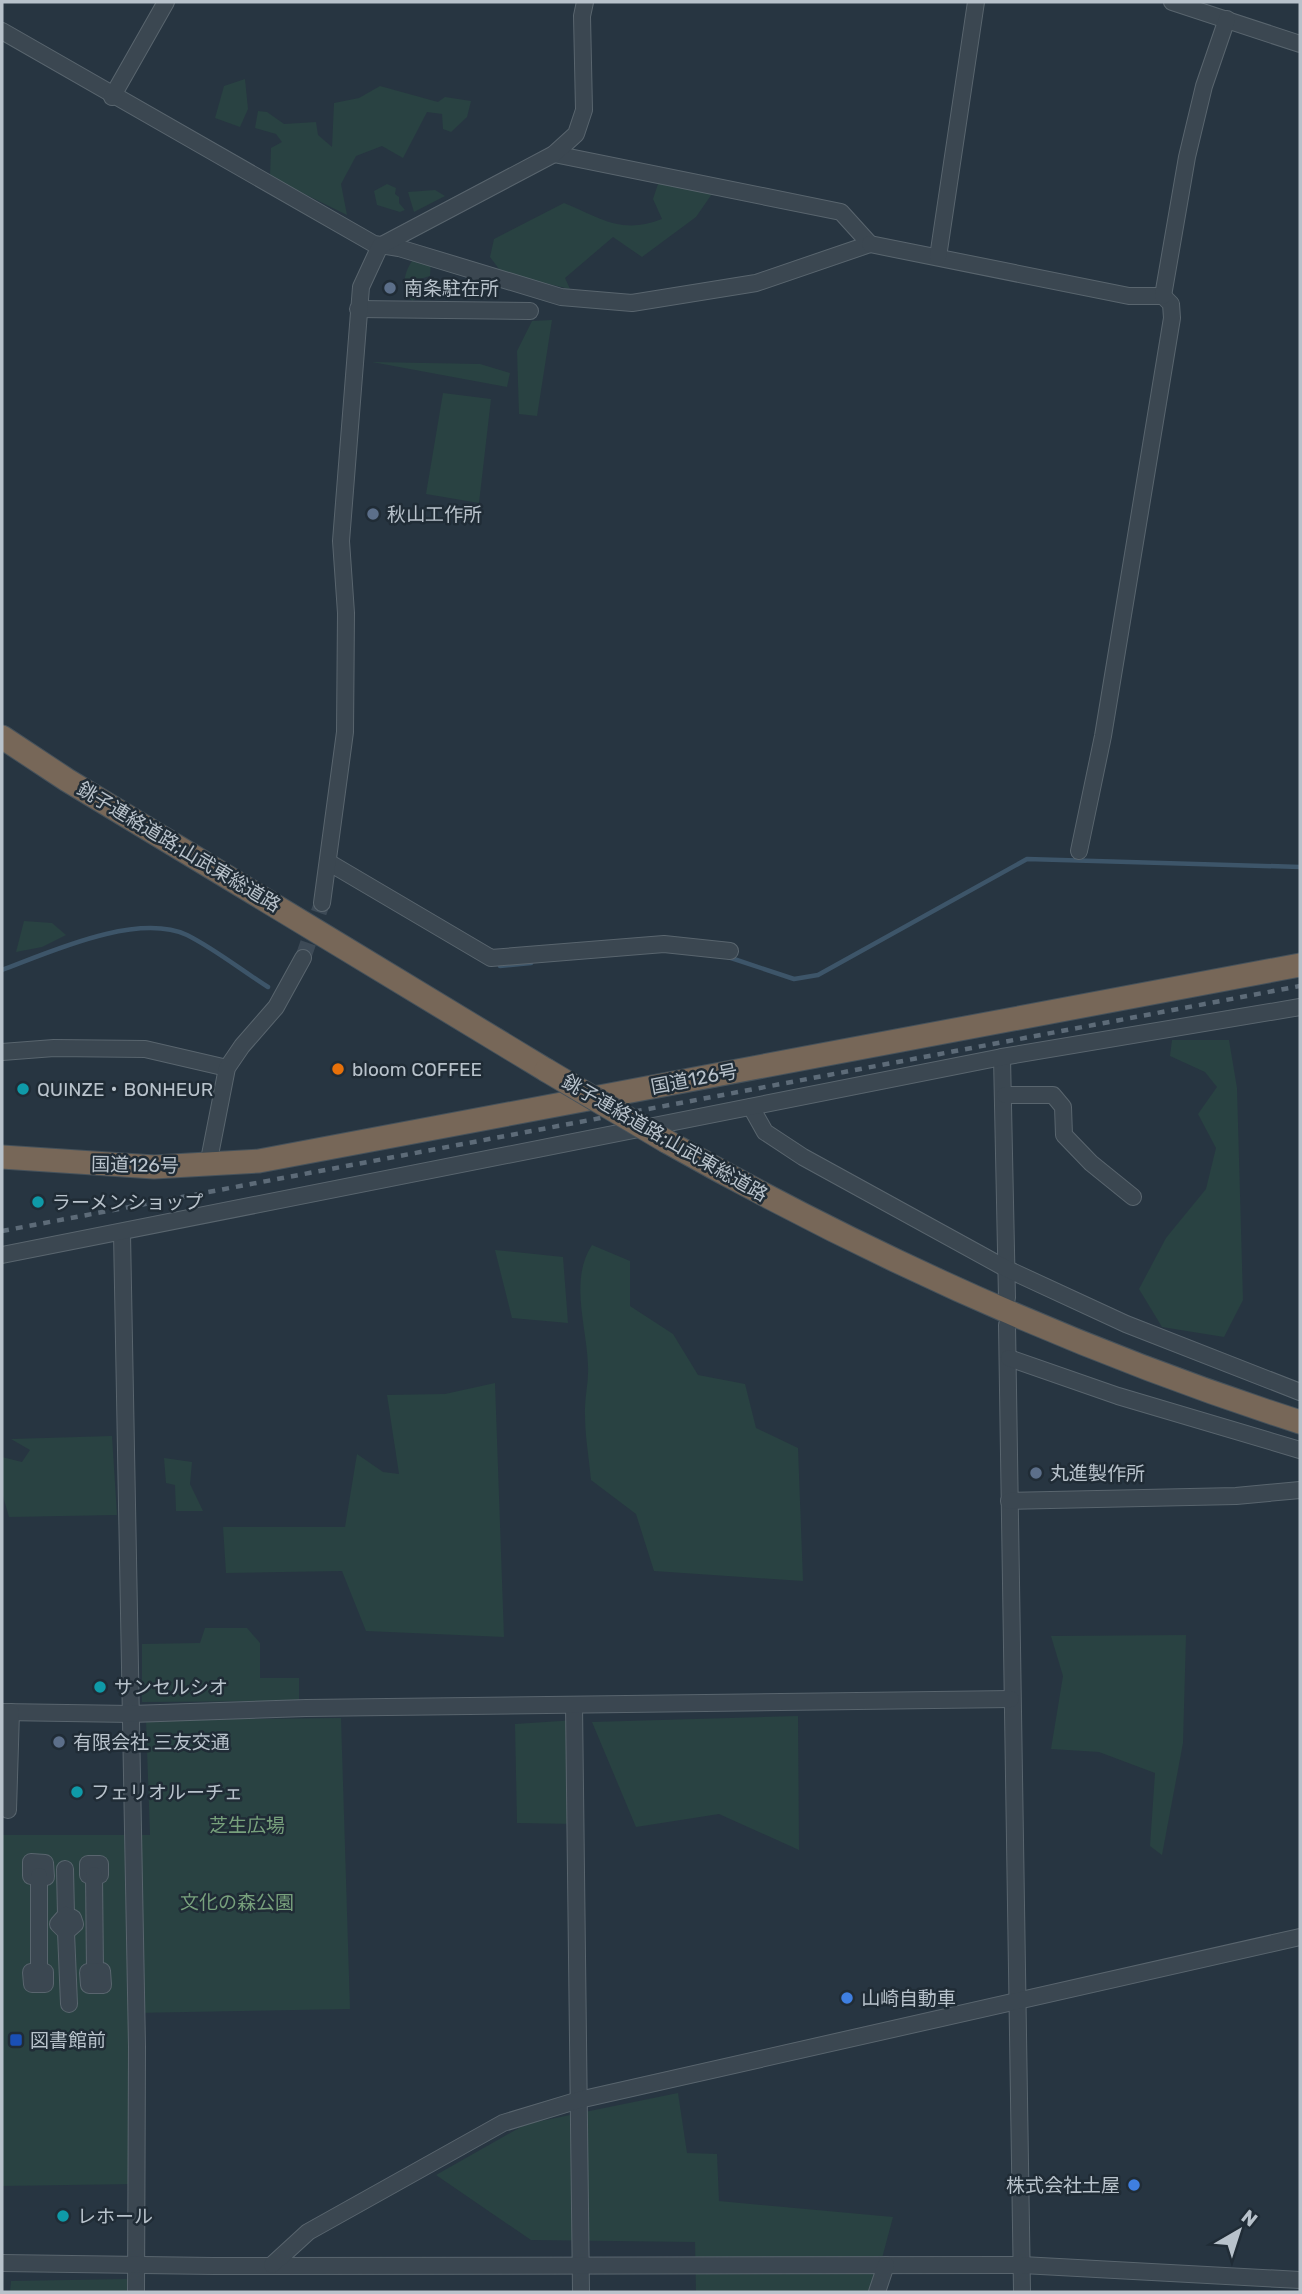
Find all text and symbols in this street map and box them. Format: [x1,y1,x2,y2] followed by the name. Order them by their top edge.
[404,277,499,300] place label: 南条駐在所
[382,280,398,296] marker: 南条駐在所
[387,503,482,526] place label: 秋山工作所
[365,506,381,522] marker: 秋山工作所
[73,777,285,917] street label: 銚子連絡道路;山武東総道路
[352,1058,482,1081] place label: bloom COFFEE
[649,1059,739,1099] street label: 国道126号
[330,1061,346,1077] marker: bloom COFFEE
[558,1070,772,1206] street label: 銚子連絡道路;山武東総道路
[37,1078,213,1101] place label: QUINZE・BONHEUR
[15,1081,31,1097] marker: QUINZE・BONHEUR
[91,1153,179,1177] street label: 国道126号
[52,1191,203,1214] place label: ラーメンショップ
[30,1194,46,1210] marker: ラーメンショップ
[1050,1462,1145,1485] place label: 丸進製作所
[1028,1465,1044,1481] marker: 丸進製作所
[114,1676,228,1699] place label: サンセルシオ
[92,1679,108,1695] marker: サンセルシオ
[73,1731,230,1754] place label: 有限会社 三友交通
[51,1734,67,1750] marker: 有限会社 三友交通
[91,1781,243,1804] place label: フェリオルーチェ
[69,1784,85,1800] marker: フェリオルーチェ
[209,1814,285,1837] park label: 芝生広場
[180,1891,294,1914] park label: 文化の森公園
[861,1987,956,2010] place label: 山崎自動車
[839,1990,855,2006] marker: 山崎自動車
[30,2029,106,2052] place label: 図書館前
[8,2032,24,2048] marker: 図書館前
[1006,2174,1120,2197] place label: 株式会社土屋
[1126,2177,1142,2193] marker: 株式会社土屋
[1204,2196,1274,2266] north arrow
[77,2205,153,2228] place label: レホール
[1237,2205,1262,2231] text: N
[55,2208,71,2224] marker: レホール

